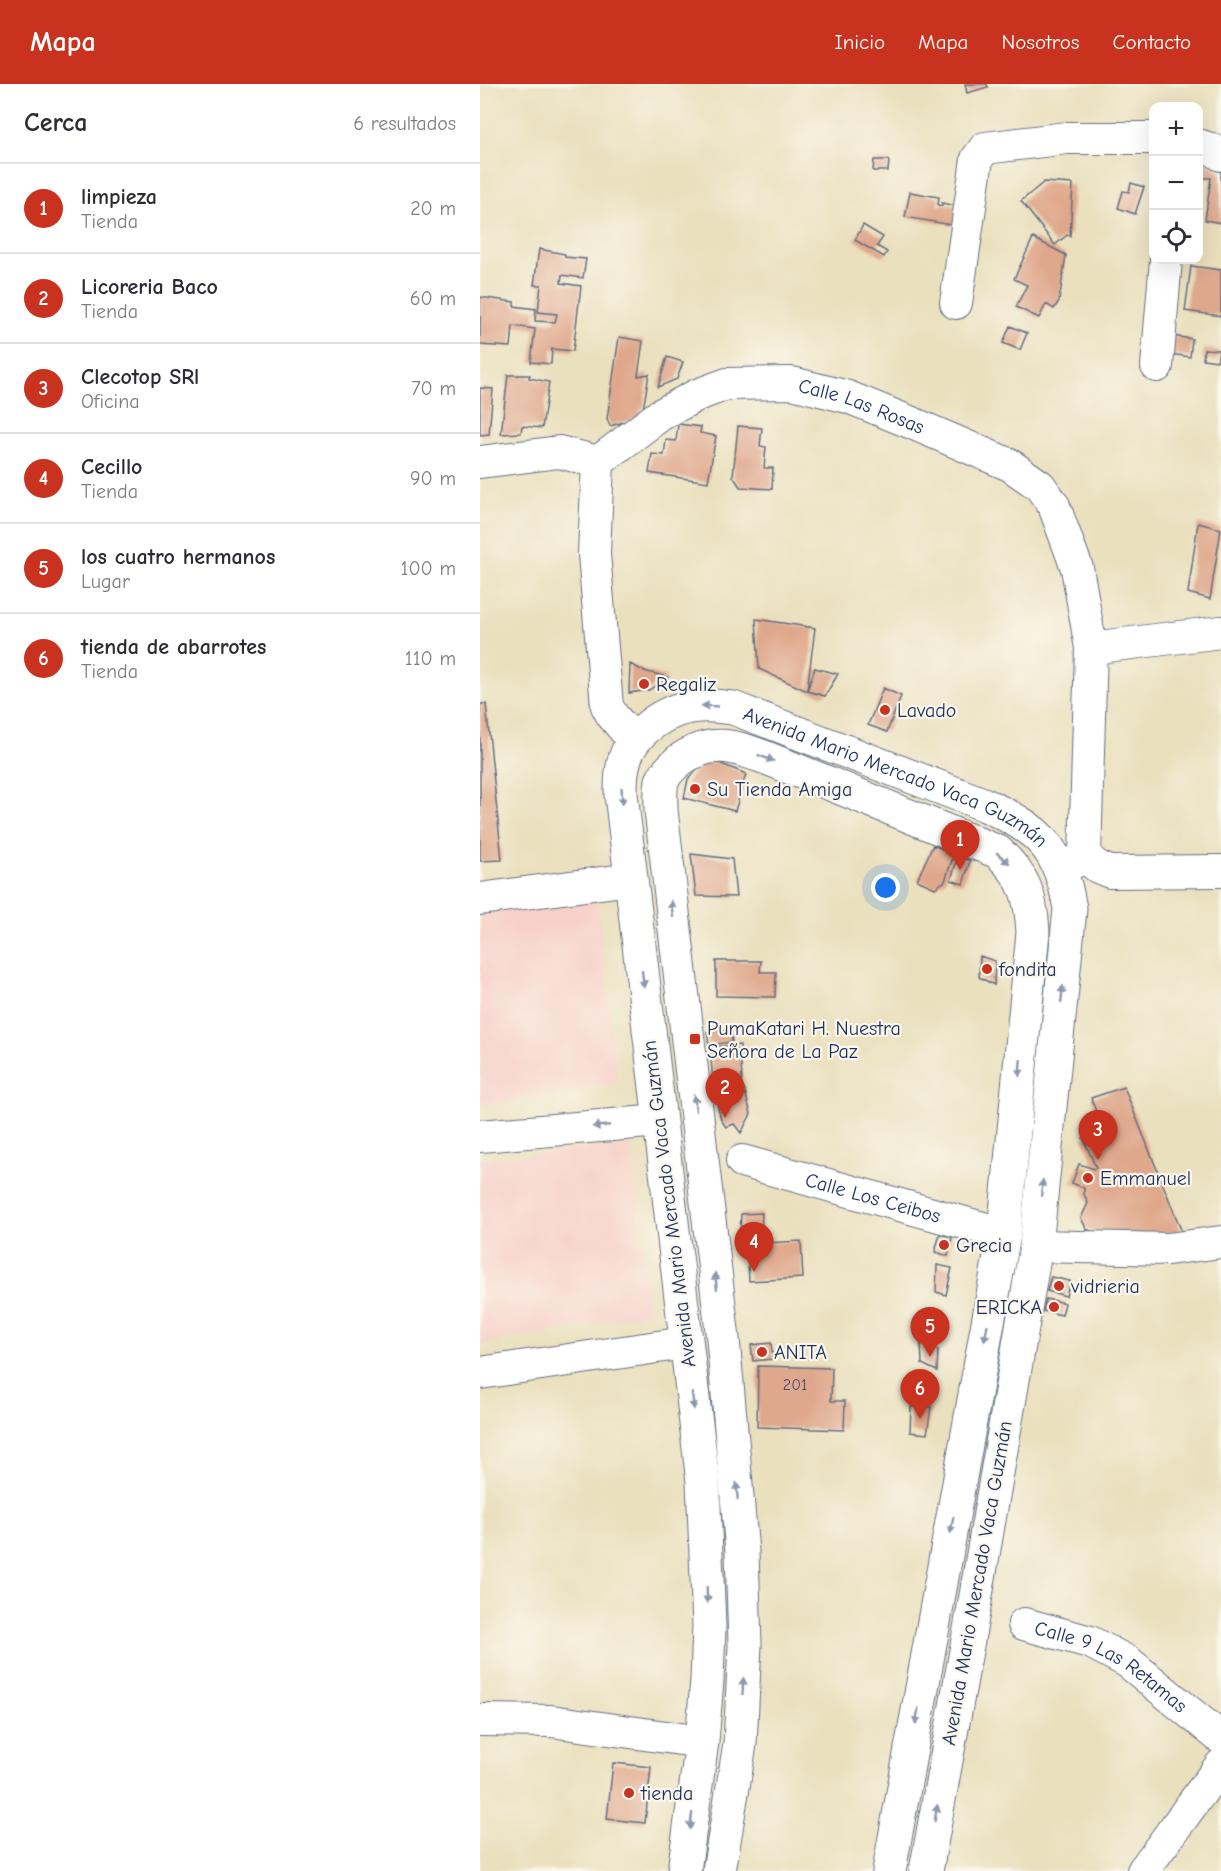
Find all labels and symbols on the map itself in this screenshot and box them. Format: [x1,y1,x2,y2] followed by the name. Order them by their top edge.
[796,374,928,438] street label: Calle Las Rosas
[656,673,717,696] place label: Regaliz
[637,677,651,691] marker: Regaliz
[897,699,956,722] place label: Lavado
[701,702,720,711] one-way arrow
[740,702,1053,852] street label: Avenida Mario Mercado Vaca Guzmán
[878,703,892,717] marker: Lavado
[757,753,775,763] one-way arrow
[707,778,852,801] place label: Su Tienda Amiga
[688,782,702,796] marker: Su Tienda Amiga
[617,787,626,806] one-way arrow
[940,820,980,870] pin: 1
[995,851,1011,864] one-way arrow
[871,873,900,902] your location
[668,900,677,919] one-way arrow
[998,958,1056,981] place label: fondita
[980,962,994,976] marker: fondita
[638,970,648,989] one-way arrow
[1057,984,1067,1003] one-way arrow
[707,1017,901,1063] place label: PumaKatari H. Nuestra Señora de La Paz
[688,1032,702,1046] marker: PumaKatari H. Nuestra Señora de La Paz
[638,1039,700,1369] street label: Avenida Mario Mercado Vaca Guzmán
[1015,1059,1025,1078] one-way arrow
[706,1068,744,1118] pin: 2
[691,1093,700,1112] one-way arrow
[1078,1110,1118,1160] pin: 3
[592,1121,611,1131] one-way arrow
[1100,1167,1191,1190] place label: Emmanuel
[803,1168,943,1227] street label: Calle Los Ceibos
[1081,1171,1095,1185] marker: Emmanuel
[1037,1178,1047,1197] one-way arrow
[734,1222,774,1272] pin: 4
[956,1234,1012,1257] place label: Grecia
[937,1238,951,1252] marker: Grecia
[711,1272,721,1291] one-way arrow
[1070,1275,1140,1298] place label: vidrieria
[1052,1279,1066,1293] marker: vidrieria
[976,1296,1042,1319] place label: ERICKA
[1047,1300,1061,1314] marker: ERICKA
[910,1308,950,1357] pin: 5
[981,1323,990,1342] one-way arrow
[774,1341,827,1364] place label: ANITA
[755,1345,769,1359] marker: ANITA
[900,1370,940,1419] pin: 6
[783,1376,807,1394] house number: 201
[688,1392,697,1411] one-way arrow
[937,1419,1017,1747] street label: Avenida Mario Mercado Vaca Guzmán
[732,1481,742,1500] one-way arrow
[947,1515,956,1534] one-way arrow
[703,1586,712,1605] one-way arrow
[1032,1616,1192,1717] street label: Calle 9 Las Retamas
[738,1676,747,1695] one-way arrow
[912,1707,921,1726] one-way arrow
[640,1782,693,1805] place label: tienda
[622,1786,636,1800] marker: tienda
[932,1804,941,1823] one-way arrow
[687,1812,696,1831] one-way arrow

